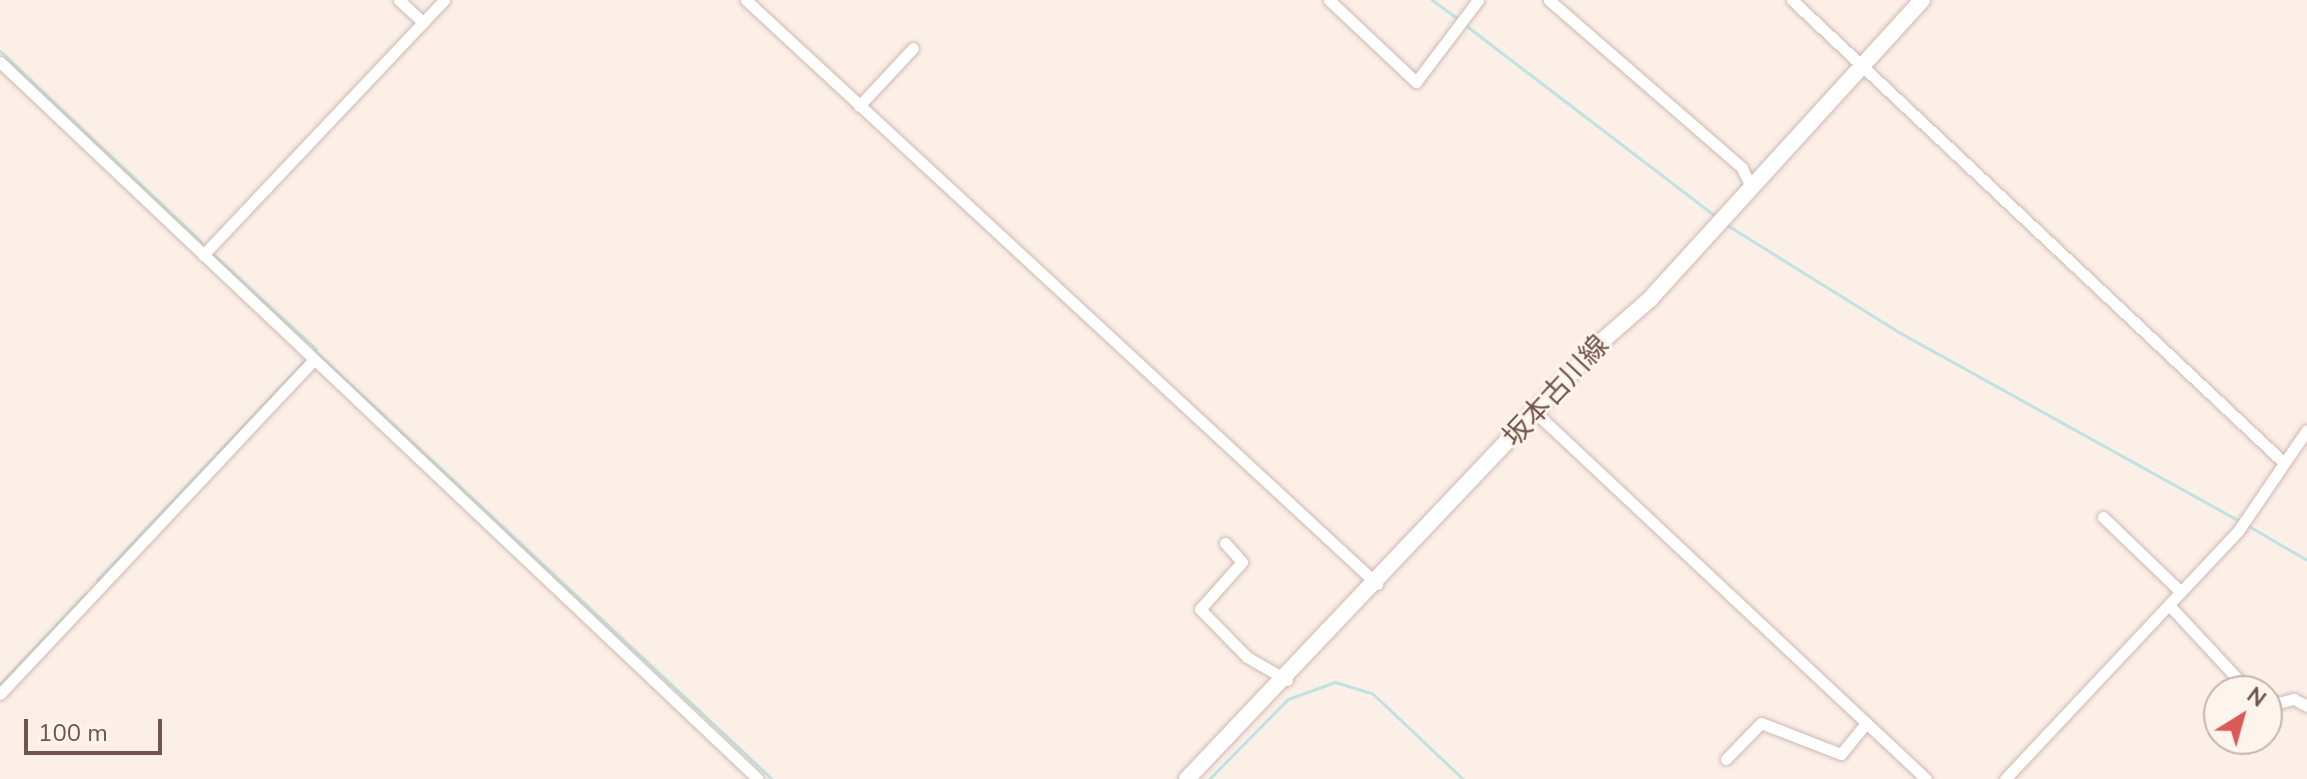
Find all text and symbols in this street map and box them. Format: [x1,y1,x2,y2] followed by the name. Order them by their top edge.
[1496,328,1616,454] street label: 坂本古川線
[2203,675,2283,755] north arrow
[2241,680,2272,714] text: N
[28,703,166,753] scale bar
[38,717,108,749] text: 100 m

